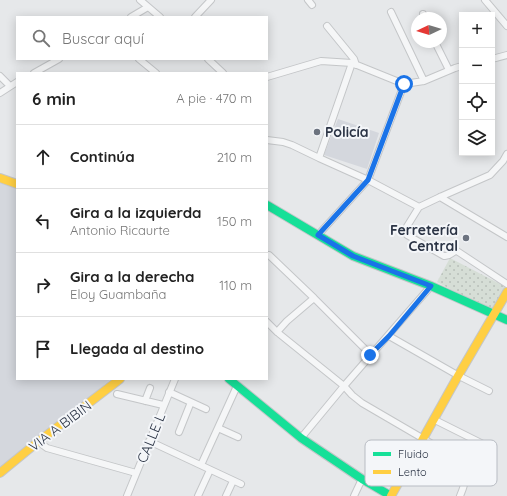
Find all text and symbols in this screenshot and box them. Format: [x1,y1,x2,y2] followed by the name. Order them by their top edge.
[411,12,447,48] north arrow
[459,12,495,156] map controls
[459,12,495,48] button: +
[16,16,268,60] search box
[30,27,52,49] icon: search
[62,29,144,48] text: Buscar aquí
[459,48,495,84] button: −
[395,75,413,93] route start
[459,84,495,120] button: locate
[32,88,76,109] text: 6 min
[176,90,252,106] text: A pie · 470 m
[459,120,495,156] button: layers
[325,123,369,141] place label: Policía
[312,127,322,137] marker: Policía
[32,146,54,168] icon: ahead
[70,147,135,166] text: Continúa
[217,149,252,165] text: 210 m
[70,203,202,222] text: Gira a la izquierda
[32,210,54,232] icon: left
[217,213,252,229] text: 150 m
[390,221,458,255] place label: Ferretería Central
[70,222,170,238] text: Antonio Ricaurte
[461,233,471,243] marker: Ferretería Central
[70,267,195,286] text: Gira a la derecha
[32,274,54,296] icon: right
[219,277,252,293] text: 110 m
[70,286,166,302] text: Eloy Guambaña
[32,338,54,360] icon: arrive
[70,339,204,358] text: Llegada al destino
[361,346,379,364] route end
[25,397,95,455] street label: VIA A BIBIN
[133,410,169,466] street label: CALLE L
[365,440,497,486] legend
[398,447,429,461] text: Fluido
[398,465,427,479] text: Lento

